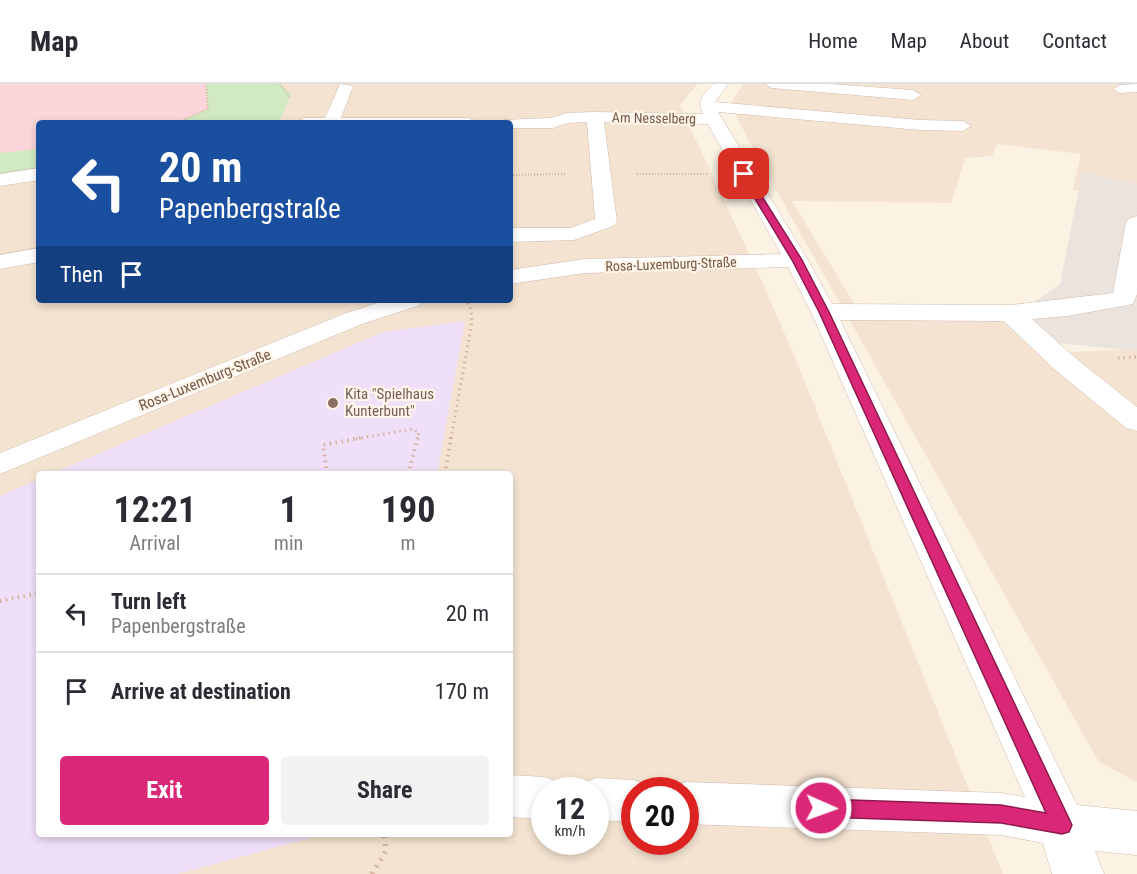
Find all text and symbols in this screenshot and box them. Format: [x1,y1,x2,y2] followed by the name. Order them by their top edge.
[30,25,78,58] text: Map
[808,29,858,53] text: Home
[891,29,927,53] text: Map
[960,29,1009,53] text: About
[1042,29,1107,53] text: Contact
[612,109,696,127] street label: Am Nesselberg
[159,143,242,192] text: 20 m
[60,144,138,222] icon: left
[718,148,769,199] pin
[727,157,760,190] icon: arrive
[159,193,341,225] text: Papenbergstraße
[605,254,737,274] street label: Rosa-Luxemburg-Straße
[115,258,148,291] icon: arrive
[60,262,103,287] text: Then
[136,345,274,415] street label: Rosa-Luxemburg-Straße
[345,385,434,420] place label: Kita "Spielhaus Kunterbunt"
[326,396,340,410] marker: Kita "Spielhaus Kunterbunt"
[114,489,196,531] text: 12:21
[279,489,298,531] text: 1
[381,489,435,531] text: 190
[129,531,180,555] text: Arrival
[274,531,303,555] text: min
[401,531,416,555] text: m
[111,589,186,614] text: Turn left
[60,597,93,630] icon: left
[446,601,489,626] text: 20 m
[111,614,246,638] text: Papenbergstraße
[60,675,93,708] icon: arrive
[111,679,291,704] text: Arrive at destination
[435,679,489,704] text: 170 m
[60,756,269,825] button: Exit
[281,756,489,825] button: Share
[789,776,853,840] position arrow
[621,777,699,855] speed limit sign: 20
[555,791,585,826] text: 12
[555,822,585,840] text: km/h

